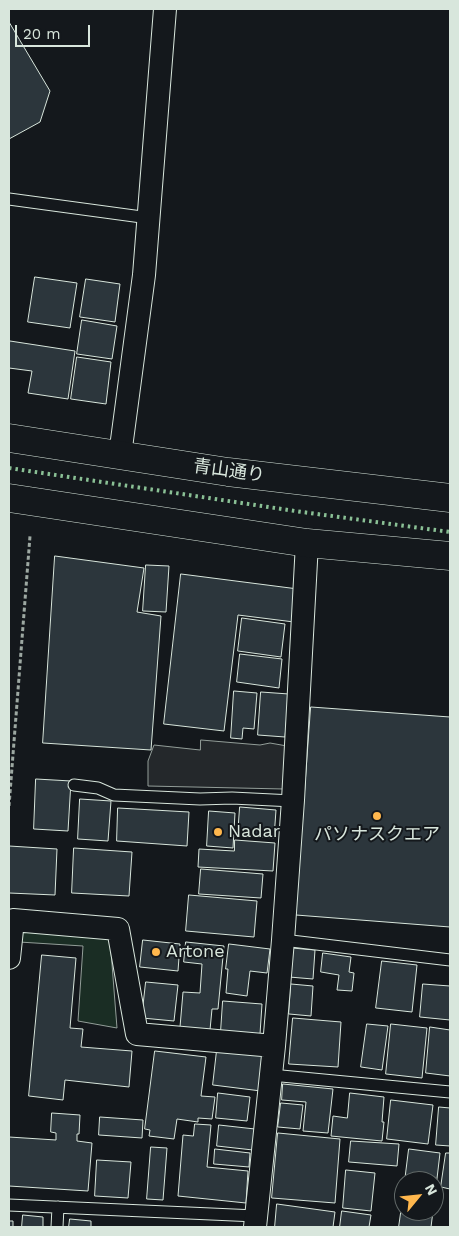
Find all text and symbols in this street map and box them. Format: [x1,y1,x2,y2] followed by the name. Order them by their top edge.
[18,15,92,47] scale bar
[23,25,61,43] text: 20 m
[192,455,266,487] street label: 青山通り
[371,810,383,822] marker: パソナスクエア
[228,821,280,843] place label: Nadar
[314,824,440,846] place label: パソナスクエア
[212,826,224,838] marker: Nadar
[166,941,225,963] place label: Artone
[150,946,162,958] marker: Artone
[394,1171,444,1221] north arrow
[422,1181,441,1198] text: N

